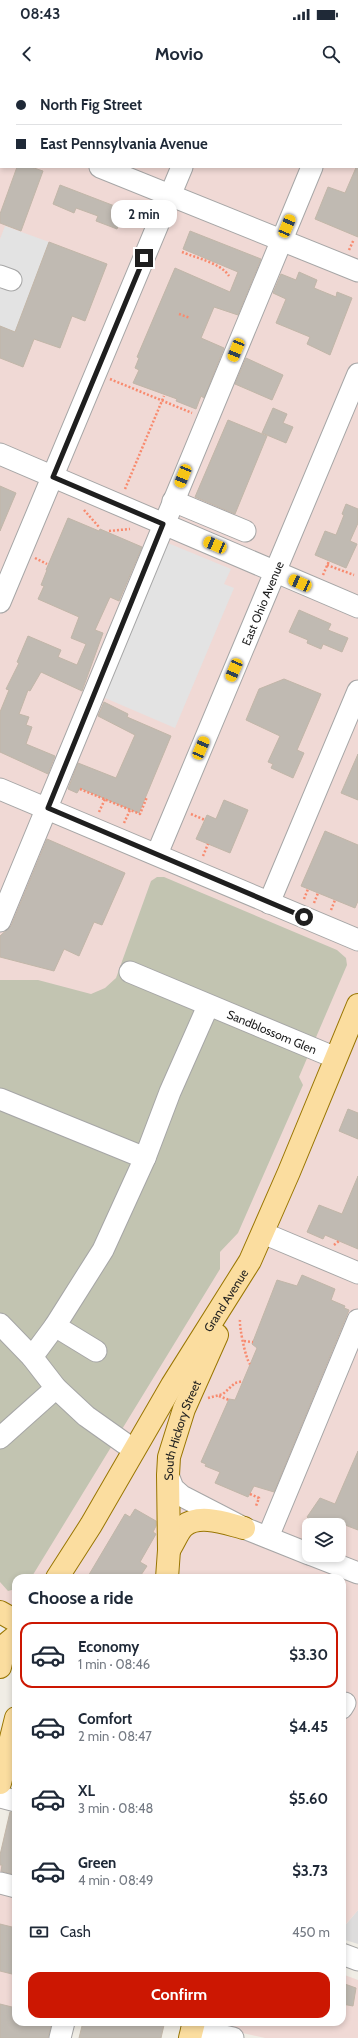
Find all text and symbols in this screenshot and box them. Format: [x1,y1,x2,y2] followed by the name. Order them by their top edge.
[20,5,60,23] text: 08:43
[16,43,38,65] icon: back
[155,43,203,65] text: Movio
[320,43,342,65] icon: search
[40,96,142,114] text: North Fig Street
[40,135,208,153] text: East Pennsylvania Avenue
[111,200,177,228] callout: 2 min
[128,206,160,222] text: 2 min
[277,213,297,239] car
[135,249,153,267] route end
[226,337,246,363] car
[173,463,193,489] car
[202,535,228,555] car
[238,559,286,647] street label: East Ohio Avenue
[287,573,313,593] car
[224,657,244,683] car
[191,735,211,761] car
[295,908,313,926] route start
[225,1006,319,1057] street label: Sandblossom Glen
[200,1266,251,1334] street label: Grand Avenue
[160,1378,203,1481] street label: South Hickory Street
[302,1518,346,1562] map controls
[302,1518,346,1562] button: layers
[28,1587,133,1609] text: Choose a ride
[30,1637,66,1673] icon: car
[78,1638,139,1656] text: Economy
[289,1646,328,1664] text: $3.30
[78,1656,150,1672] text: 1 min · 08:46
[30,1709,66,1745] icon: car
[78,1710,132,1728] text: Comfort
[289,1718,328,1736] text: $4.45
[78,1728,152,1744] text: 2 min · 08:47
[30,1781,66,1817] icon: car
[78,1782,95,1800] text: XL
[289,1790,328,1808] text: $5.60
[78,1800,153,1816] text: 3 min · 08:48
[30,1853,66,1889] icon: car
[78,1854,116,1872] text: Green
[292,1862,328,1880] text: $3.73
[78,1872,153,1888] text: 4 min · 08:49
[28,1921,50,1943] icon: cash
[60,1923,91,1941] text: Cash
[292,1924,330,1940] text: 450 m
[28,1972,330,2018] button: Confirm

